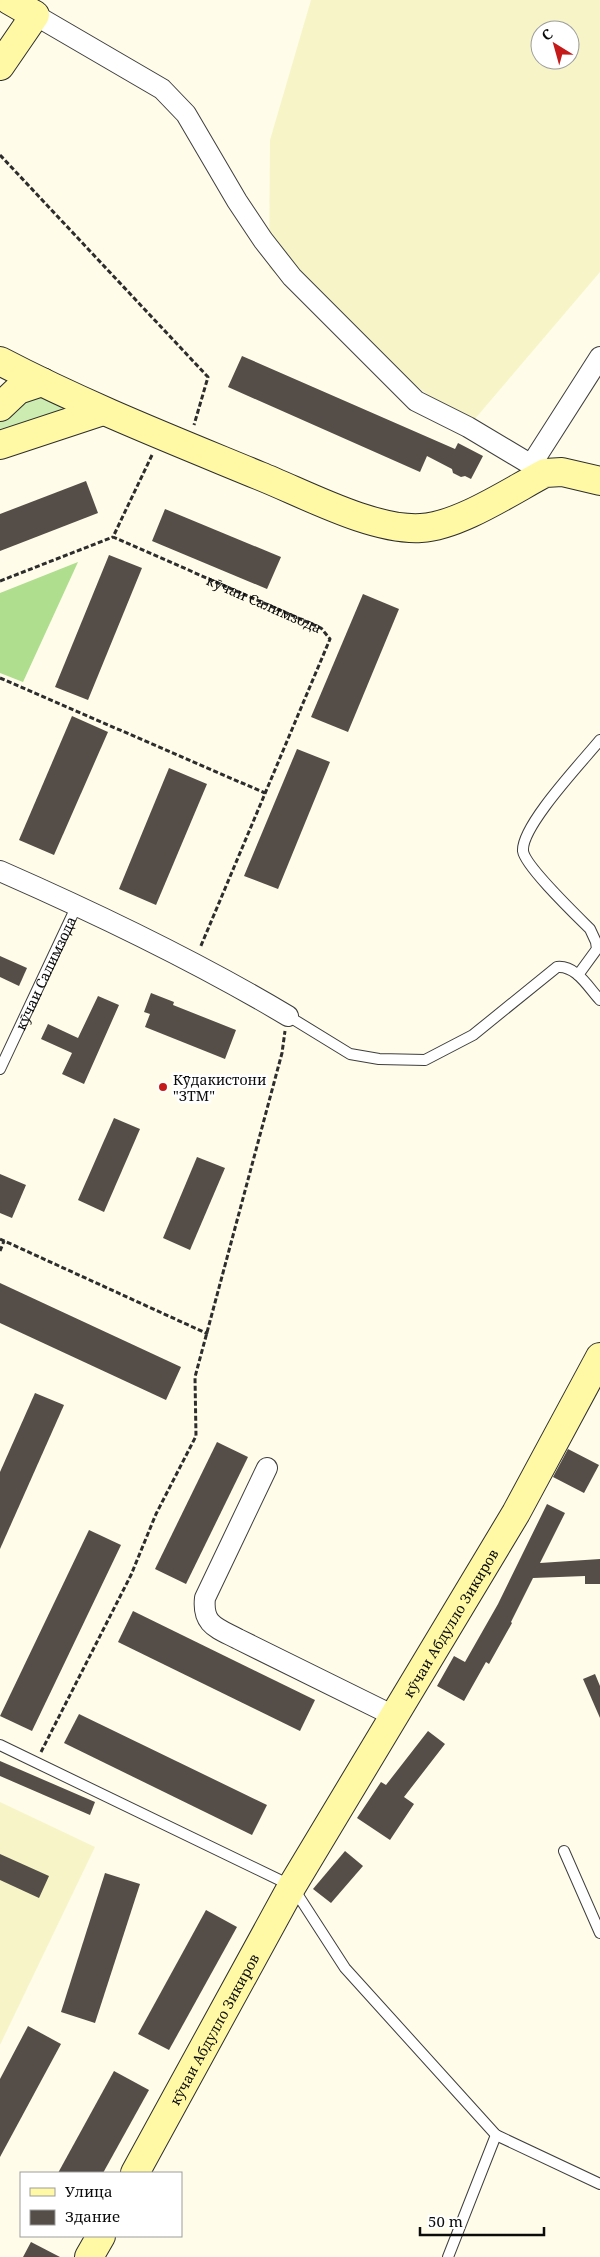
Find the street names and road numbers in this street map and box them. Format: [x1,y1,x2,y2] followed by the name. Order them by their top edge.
[204,570,325,637] street label: кӯчаи Салимзода
[10,913,80,1033] street label: кӯчаи Салимзода
[398,1545,502,1701] street label: кӯчаи Абдулло Зикиров
[165,1950,263,2108] street label: кӯчаи Абдулло Зикиров

